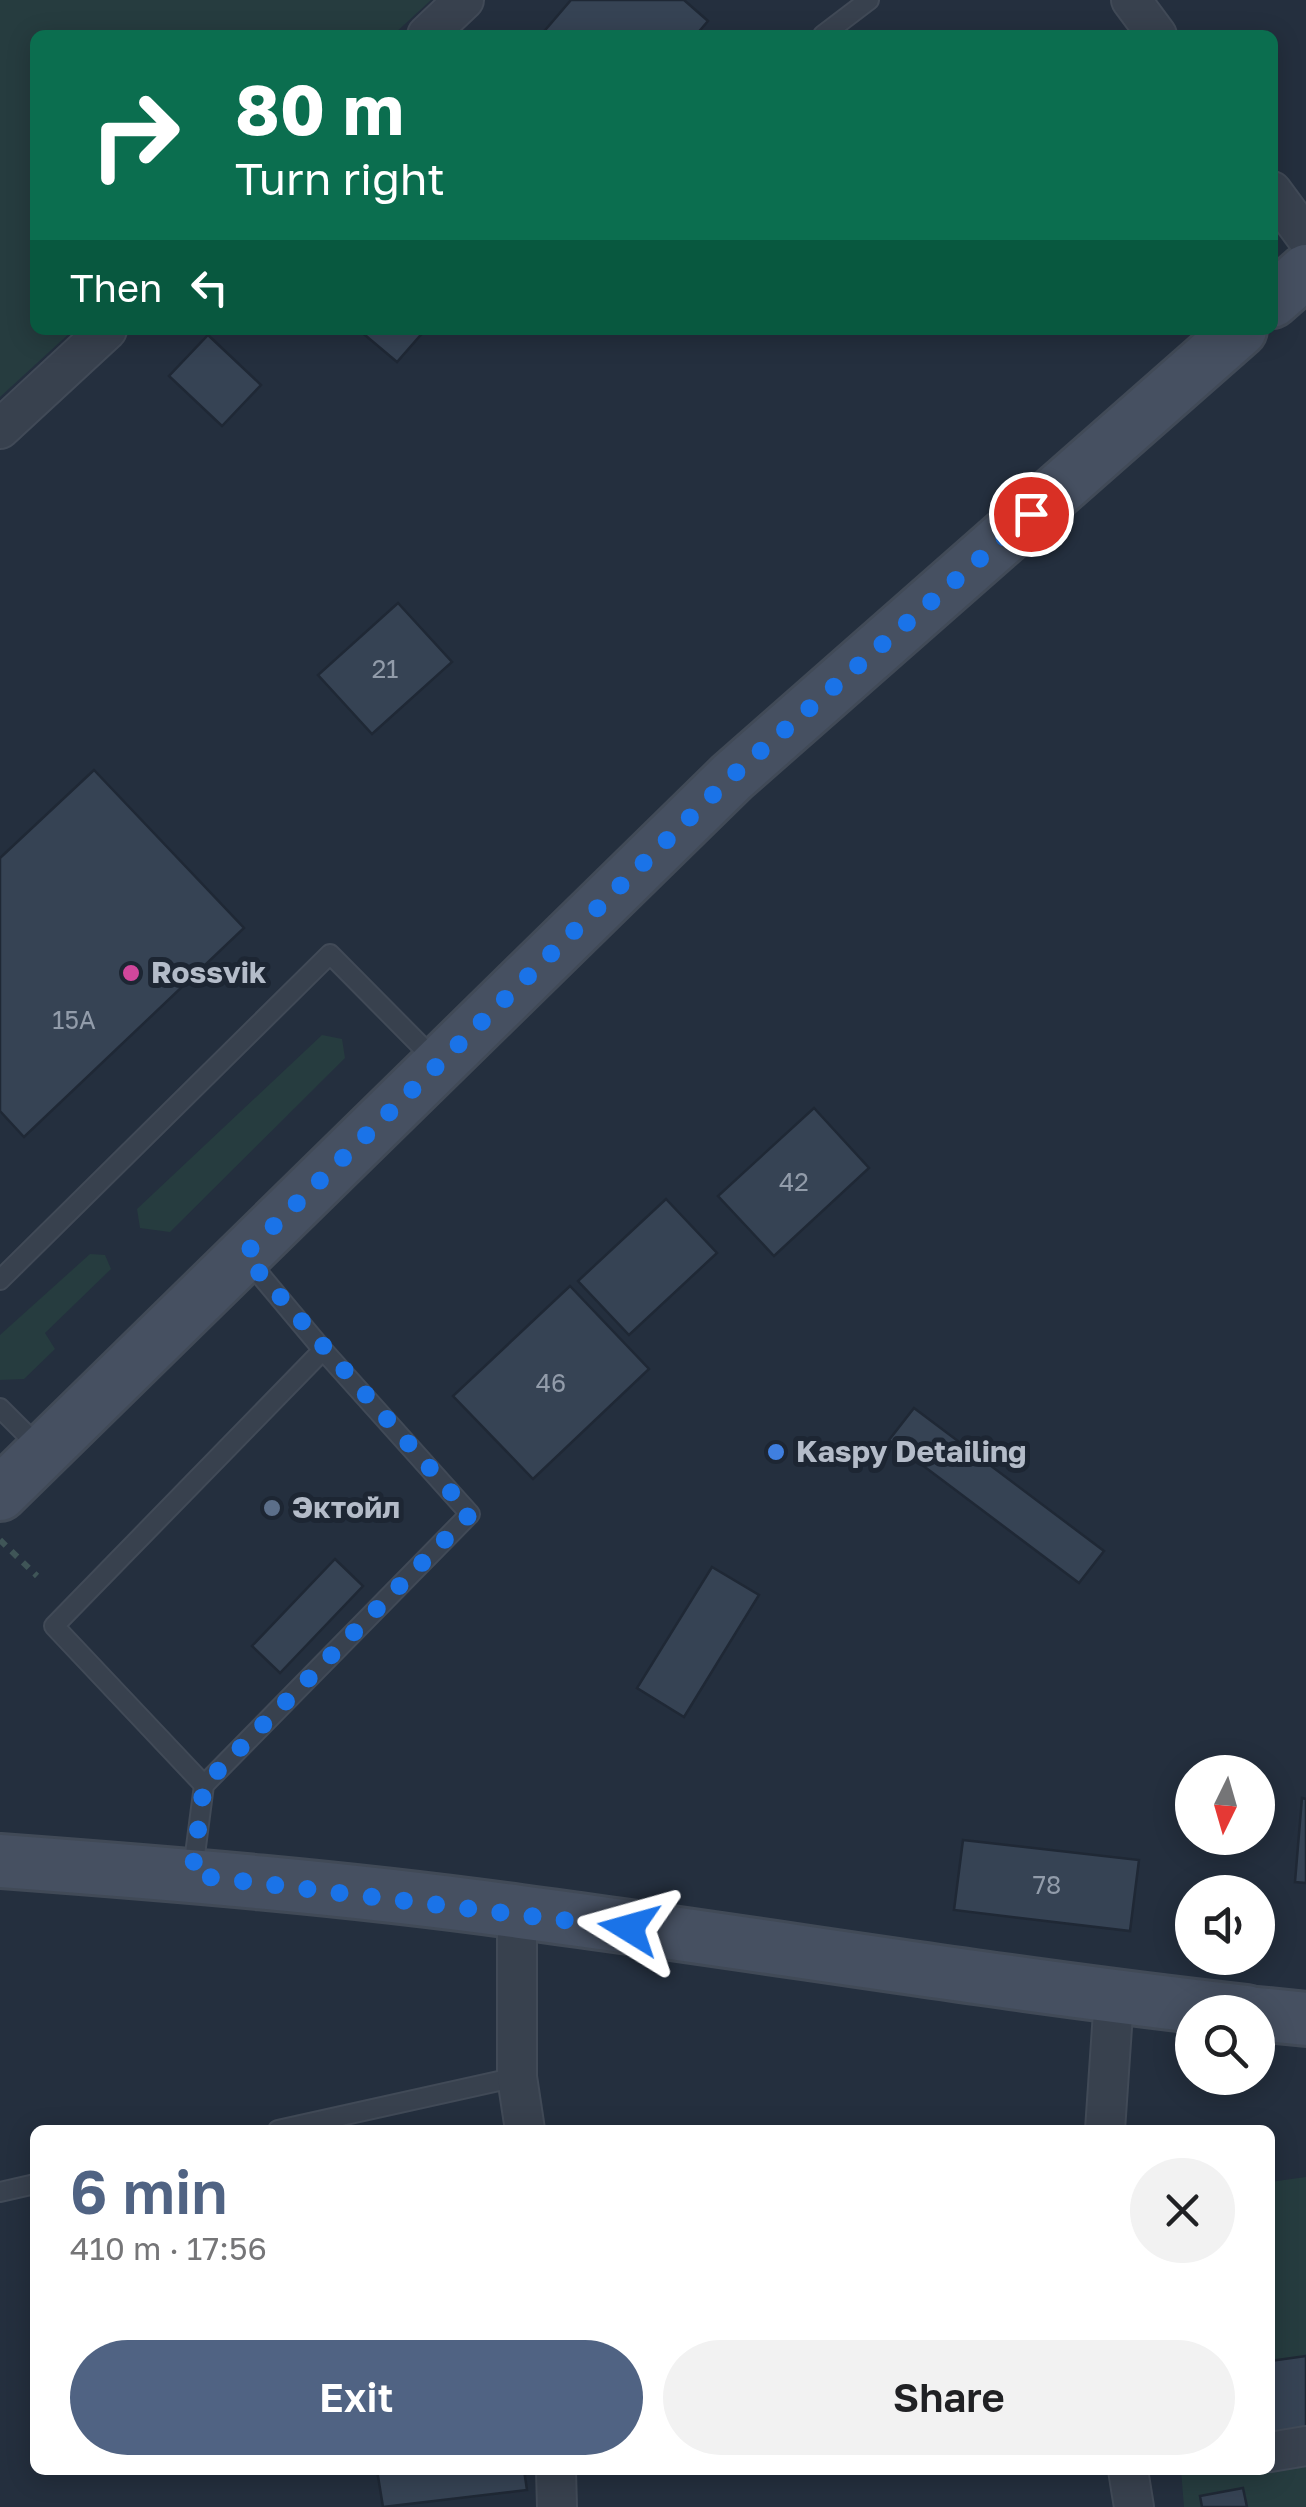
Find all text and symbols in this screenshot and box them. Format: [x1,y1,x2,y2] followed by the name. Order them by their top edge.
[235,66,404,150] text: 80 m
[70,70,200,200] icon: right
[235,151,445,205] text: Turn right
[182,260,237,315] icon: left
[70,265,162,310] text: Then
[989,472,1074,557] pin
[1004,487,1059,542] icon: arrive
[372,653,398,684] house number: 21
[151,954,267,990] place label: Rossvik
[120,962,142,984] marker: Rossvik
[52,1004,96,1035] house number: 15А
[779,1166,809,1197] house number: 42
[536,1367,566,1398] house number: 46
[796,1433,1027,1469] place label: Kaspy Detailing
[765,1441,787,1463] marker: Kaspy Detailing
[292,1489,400,1525] place label: Эктойл
[261,1497,283,1519] marker: Эктойл
[1175,1755,1275,1855] north arrow
[1175,1755,1275,2095] map controls
[1033,1869,1061,1900] house number: 78
[1175,1875,1275,1975] button: sound
[577,1876,681,1980] position arrow
[1175,1995,1275,2095] button: search
[70,2155,228,2227] text: 6 min
[1130,2158,1235,2263] button: close
[70,2229,267,2267] text: 410 m · 17:56
[70,2340,643,2455] button: Exit
[663,2340,1235,2455] button: Share

